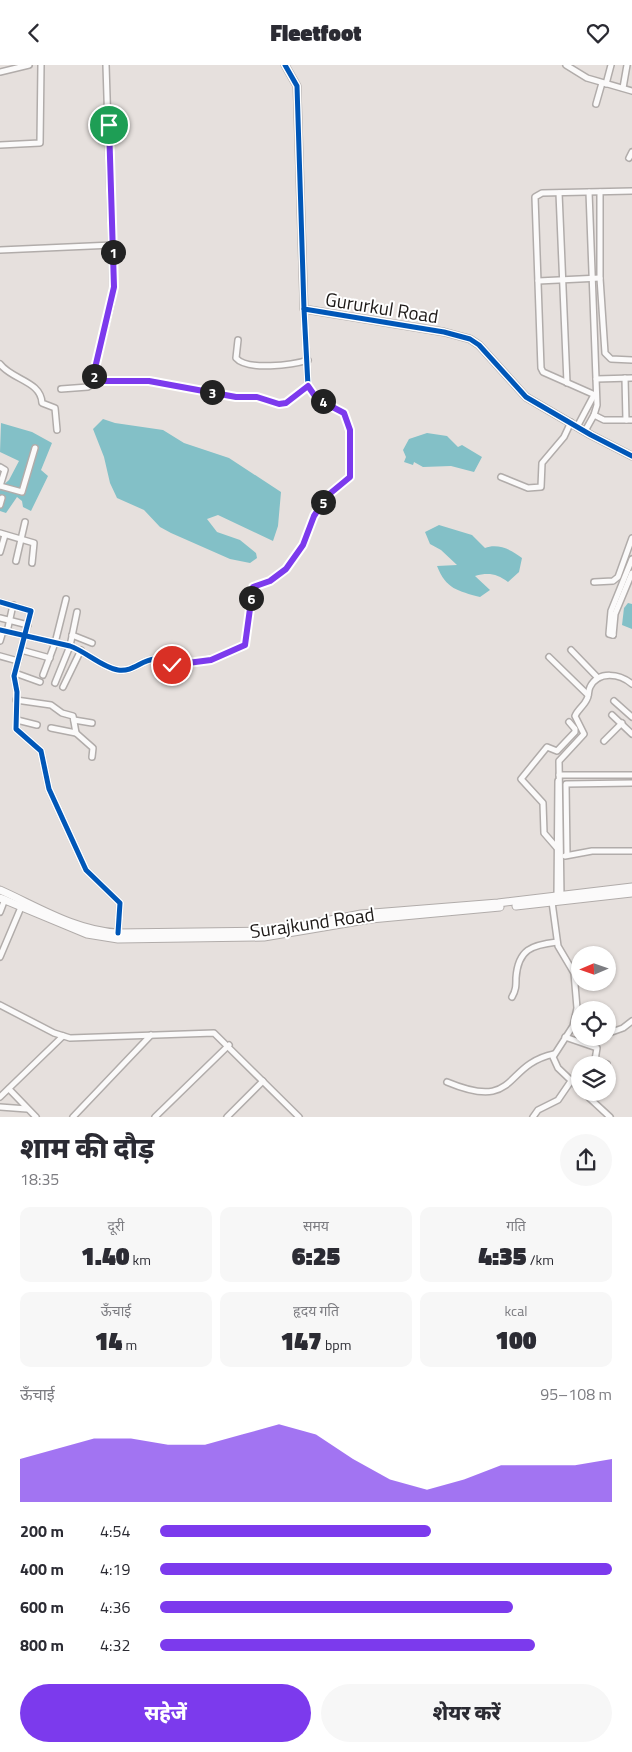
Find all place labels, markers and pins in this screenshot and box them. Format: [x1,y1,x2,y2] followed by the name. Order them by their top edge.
[88,104,130,146] pin
[100,239,126,265] pin: 1
[82,363,106,389] pin: 2
[200,379,224,405] pin: 3
[310,389,336,413] pin: 4
[310,489,336,515] pin: 5
[238,585,264,611] pin: 6
[151,644,193,686] pin

